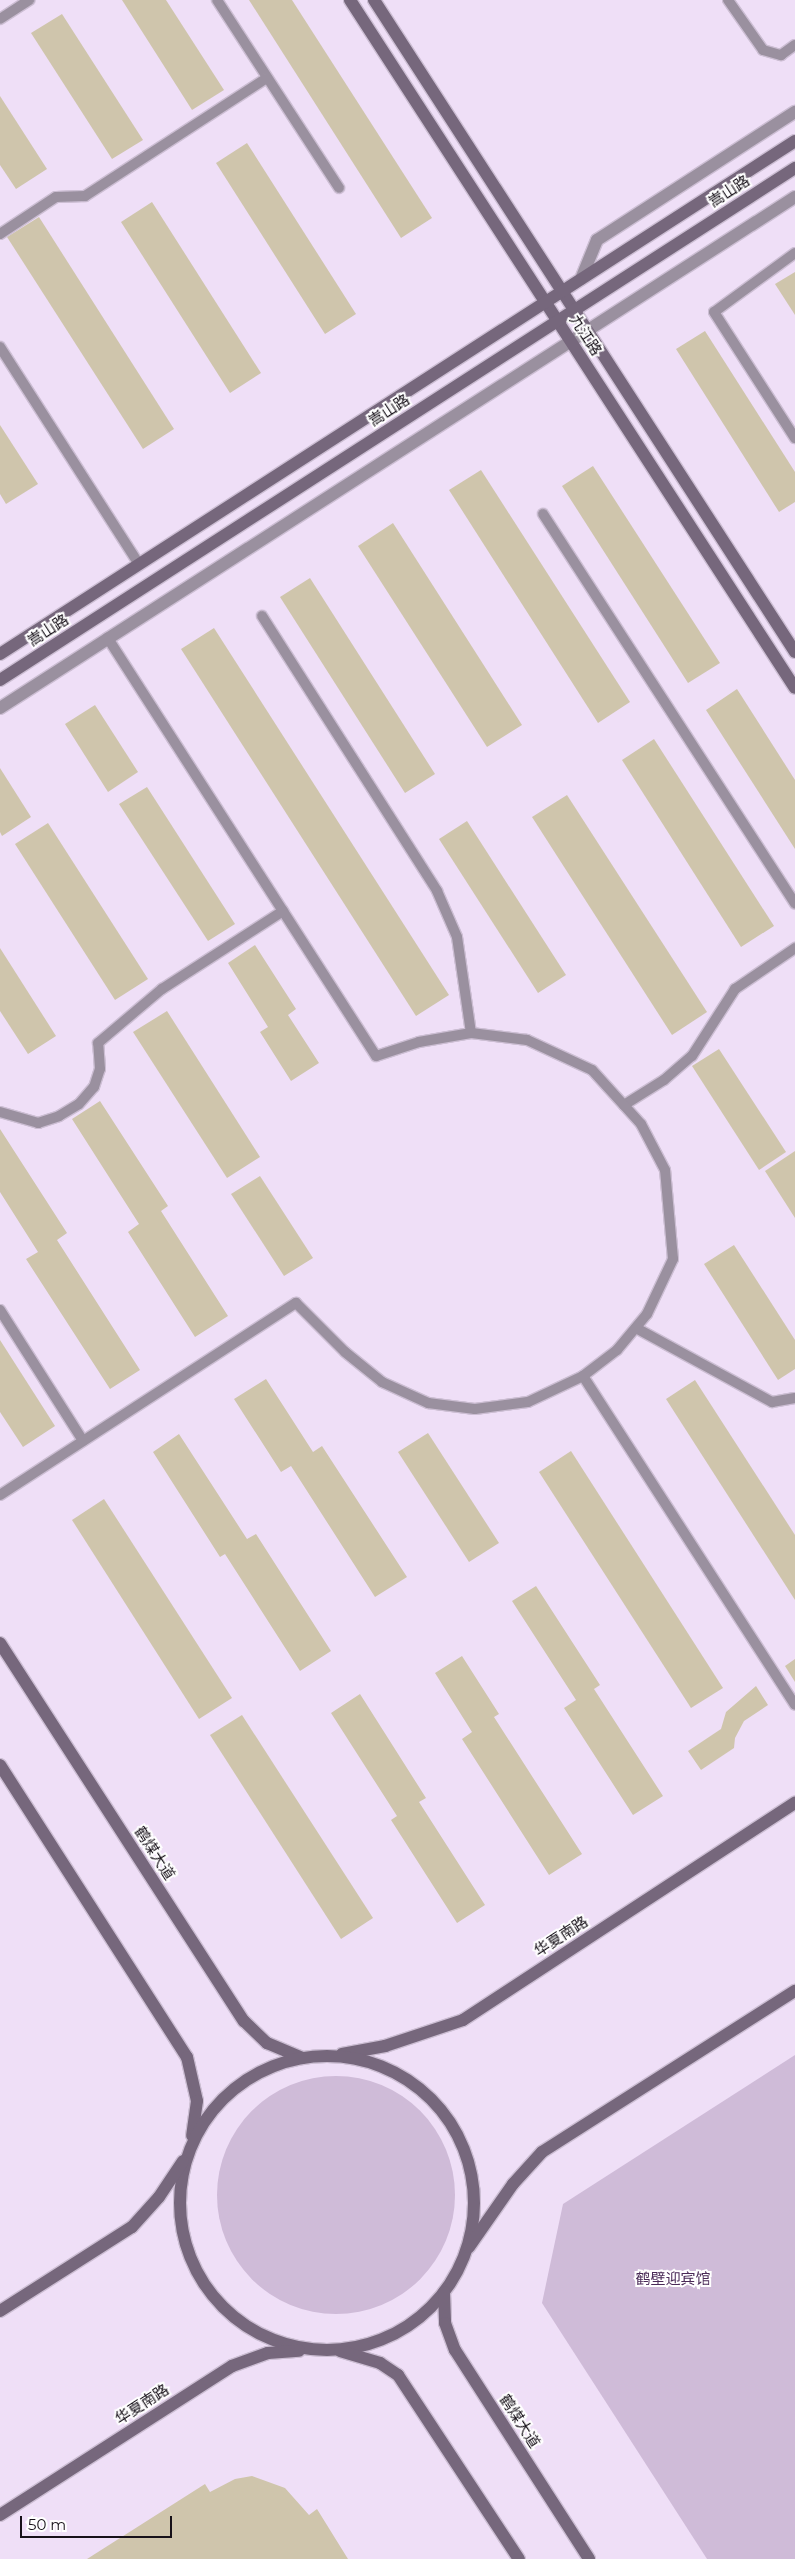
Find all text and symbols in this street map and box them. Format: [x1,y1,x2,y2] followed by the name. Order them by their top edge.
[705,171,753,211] street label: 嵩山路
[566,311,606,359] street label: 九江路
[365,390,413,430] street label: 嵩山路
[24,610,72,650] street label: 嵩山路
[131,1823,179,1883] street label: 鹤煤大道
[531,1912,591,1960] street label: 华夏南路
[636,2270,710,2288] park label: 鹤壁迎宾馆
[112,2380,172,2428] street label: 华夏南路
[496,2391,544,2451] street label: 鹤煤大道
[22,2506,175,2538] scale bar
[28,2515,66,2534] text: 50 m

